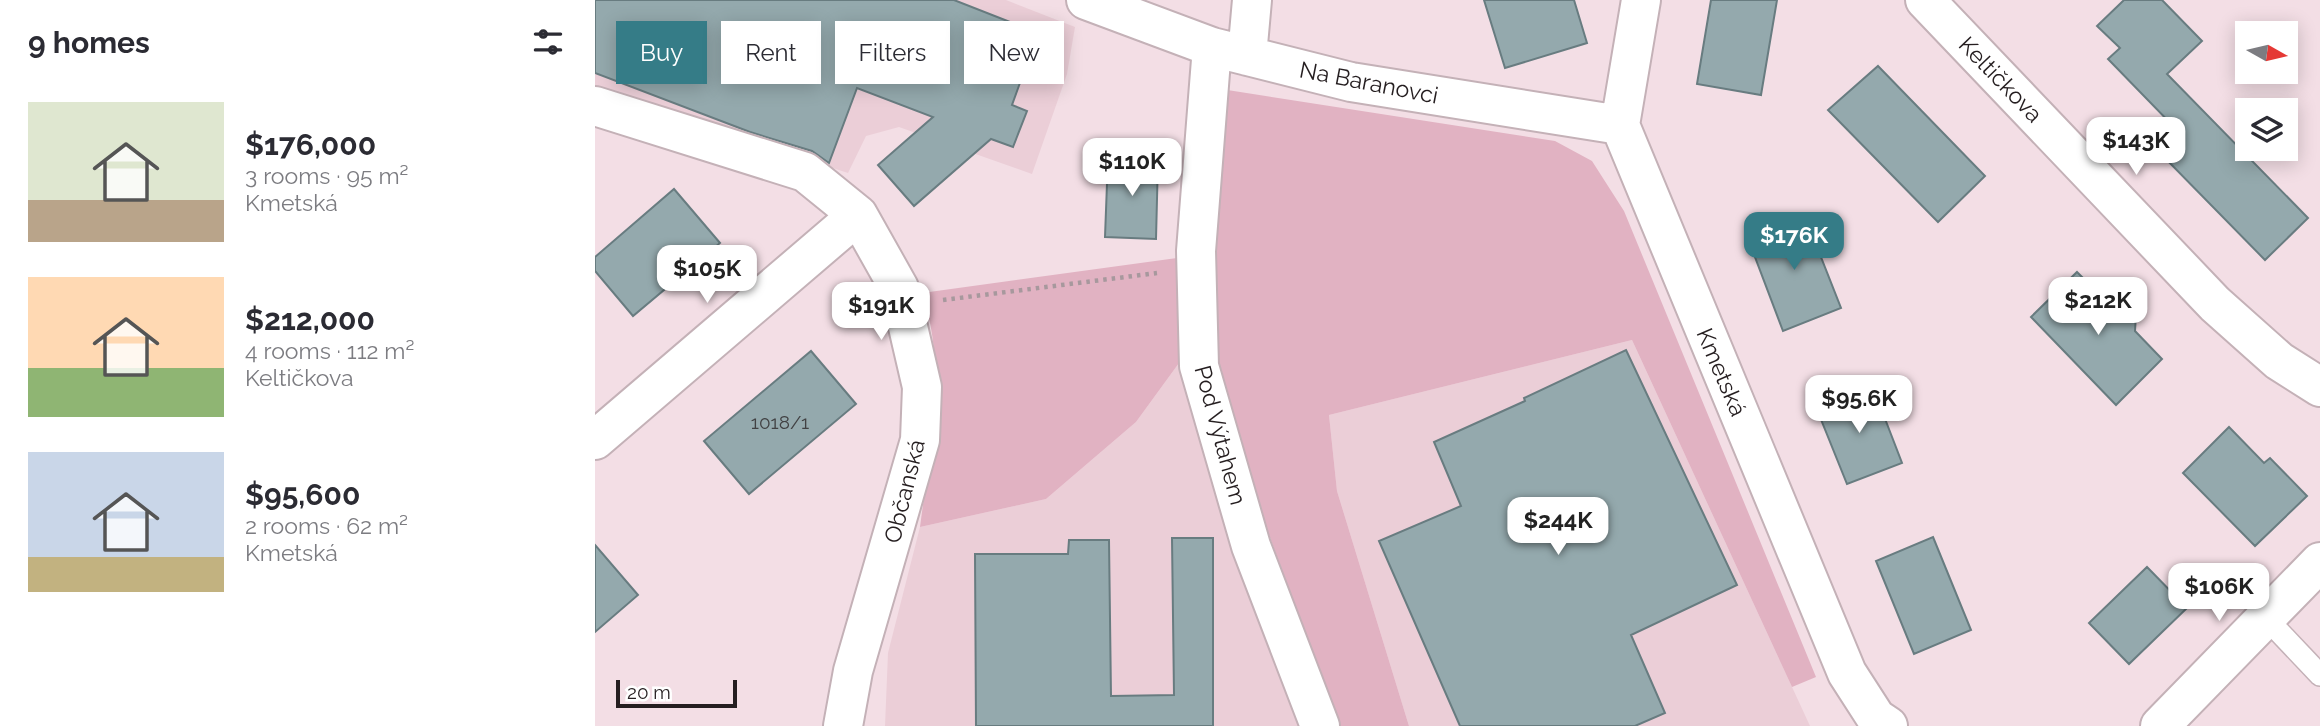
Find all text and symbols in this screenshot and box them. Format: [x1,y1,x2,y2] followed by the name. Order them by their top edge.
[616,21,707,84] chip: Buy
[721,21,821,84] chip: Rent
[835,21,950,84] chip: Filters
[964,21,1064,84] chip: New
[2235,21,2298,84] north arrow
[2235,21,2298,161] map controls
[529,23,567,61] icon: filters
[28,25,150,60] text: 9 homes
[1954,31,2048,127] street label: Keltičkova
[1297,55,1441,109] street label: Na Baranovci
[2235,98,2298,161] button: layers
[2087,118,2185,177] pin: $143K
[2102,126,2170,153] text: $143K
[245,127,376,162] text: $176,000
[84,130,168,214] icon: home
[1083,138,1181,198] pin: $110K
[1099,147,1165,174] text: $110K
[245,162,408,189] text: 3 rooms · 95 m²
[245,189,338,216] text: Kmetská
[1745,212,1843,272] pin: $176K
[1760,221,1828,248] text: $176K
[658,246,756,305] pin: $105K
[673,254,741,281] text: $105K
[2049,278,2147,337] pin: $212K
[832,282,930,342] pin: $191K
[2064,286,2132,313] text: $212K
[848,291,914,318] text: $191K
[245,302,375,337] text: $212,000
[84,305,168,389] icon: home
[1691,324,1753,420] street label: Kmetská
[245,337,414,364] text: 4 rooms · 112 m²
[1189,362,1253,508] street label: Pod Výtahem
[245,364,354,391] text: Keltičkova
[1802,376,1916,435] pin: $95.6K
[1821,384,1897,411] text: $95.6K
[751,411,809,433] house number: 1018/1
[878,436,930,546] street label: Občanská
[245,477,360,512] text: $95,600
[84,480,168,564] icon: home
[1509,498,1607,557] pin: $244K
[1523,506,1593,533] text: $244K
[245,512,408,539] text: 2 rooms · 62 m²
[245,539,338,566] text: Kmetská
[2170,564,2268,623] pin: $106K
[2184,572,2254,599] text: $106K
[616,677,737,709] scale bar
[627,681,671,703] text: 20 m

